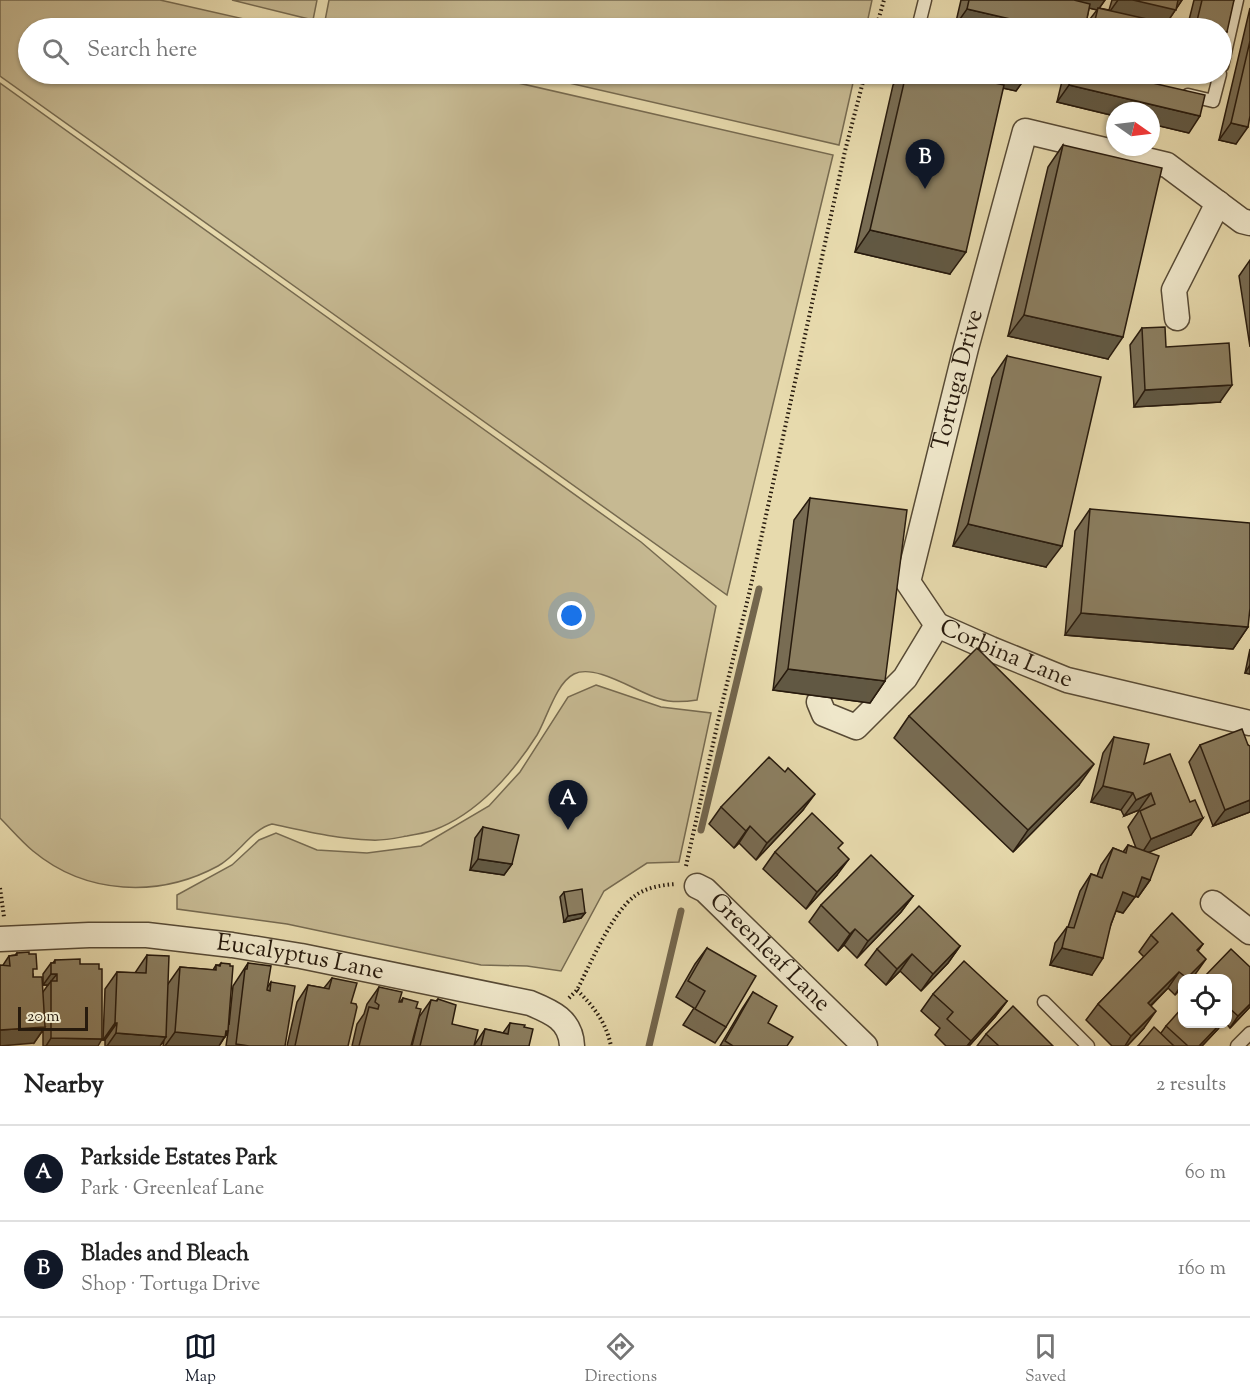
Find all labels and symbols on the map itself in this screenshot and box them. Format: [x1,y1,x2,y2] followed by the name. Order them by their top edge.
[1106,102,1160,156] north arrow
[906,140,944,189] pin: B
[924,306,993,454] street label: Tortuga Drive
[557,601,586,630] your location
[934,611,1078,697] street label: Corbina Lane
[548,780,588,830] pin: A
[701,886,838,1020] street label: Greenleaf Lane
[215,926,387,990] street label: Eucalyptus Lane
[18,1004,88,1032] scale bar

